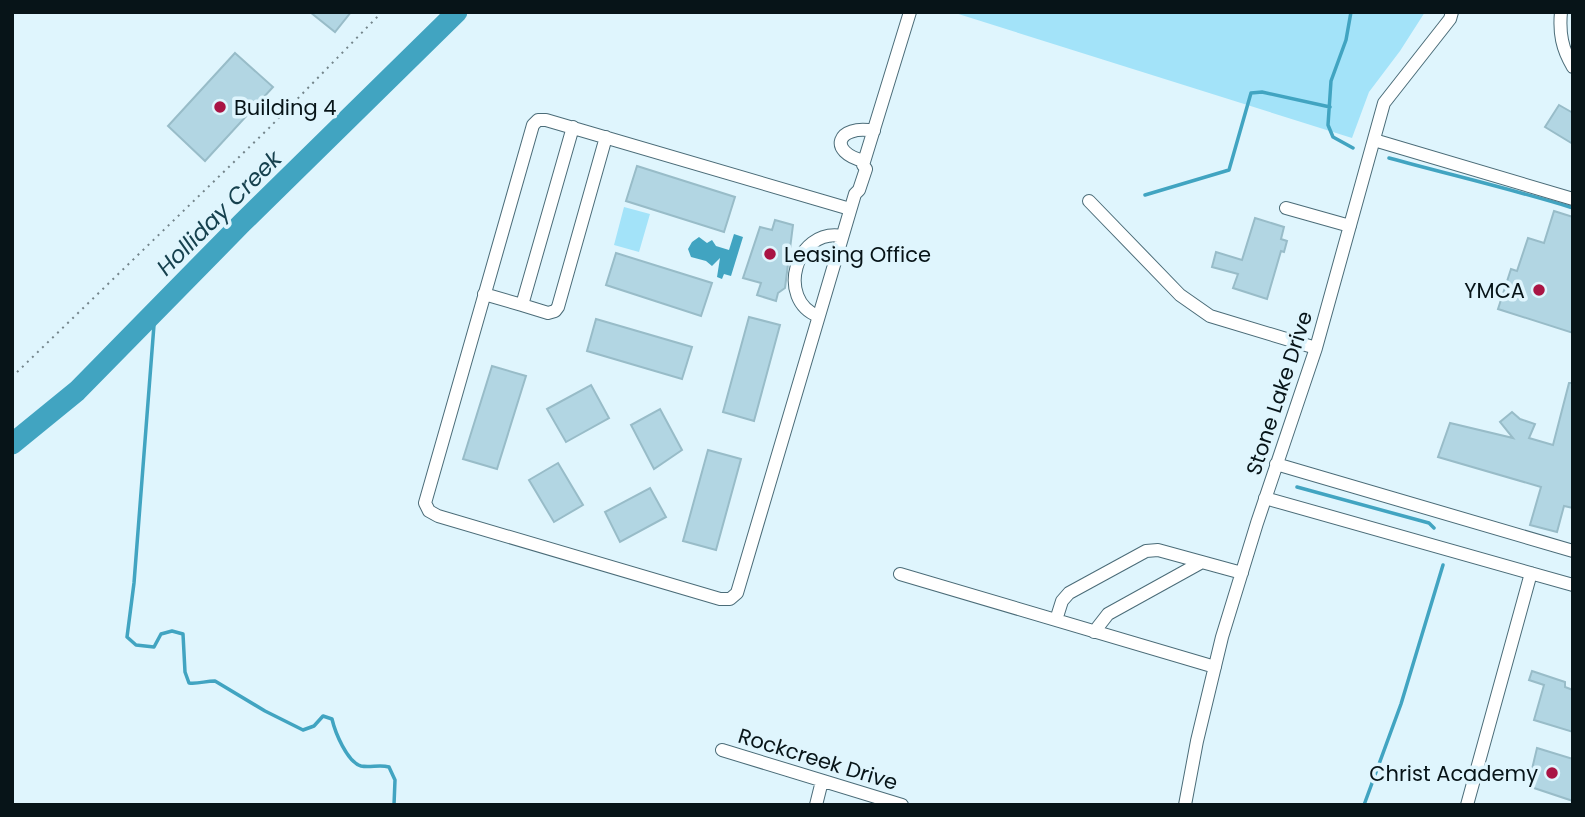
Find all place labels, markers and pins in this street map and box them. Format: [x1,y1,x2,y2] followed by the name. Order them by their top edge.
[234,93,336,122] place label: Building 4
[212,99,228,115] marker: Building 4
[784,240,931,269] place label: Leasing Office
[762,246,778,262] marker: Leasing Office
[1464,276,1525,305] place label: YMCA
[1531,282,1547,298] marker: YMCA
[1369,759,1538,788] place label: Christ Academy
[1544,765,1560,781] marker: Christ Academy

